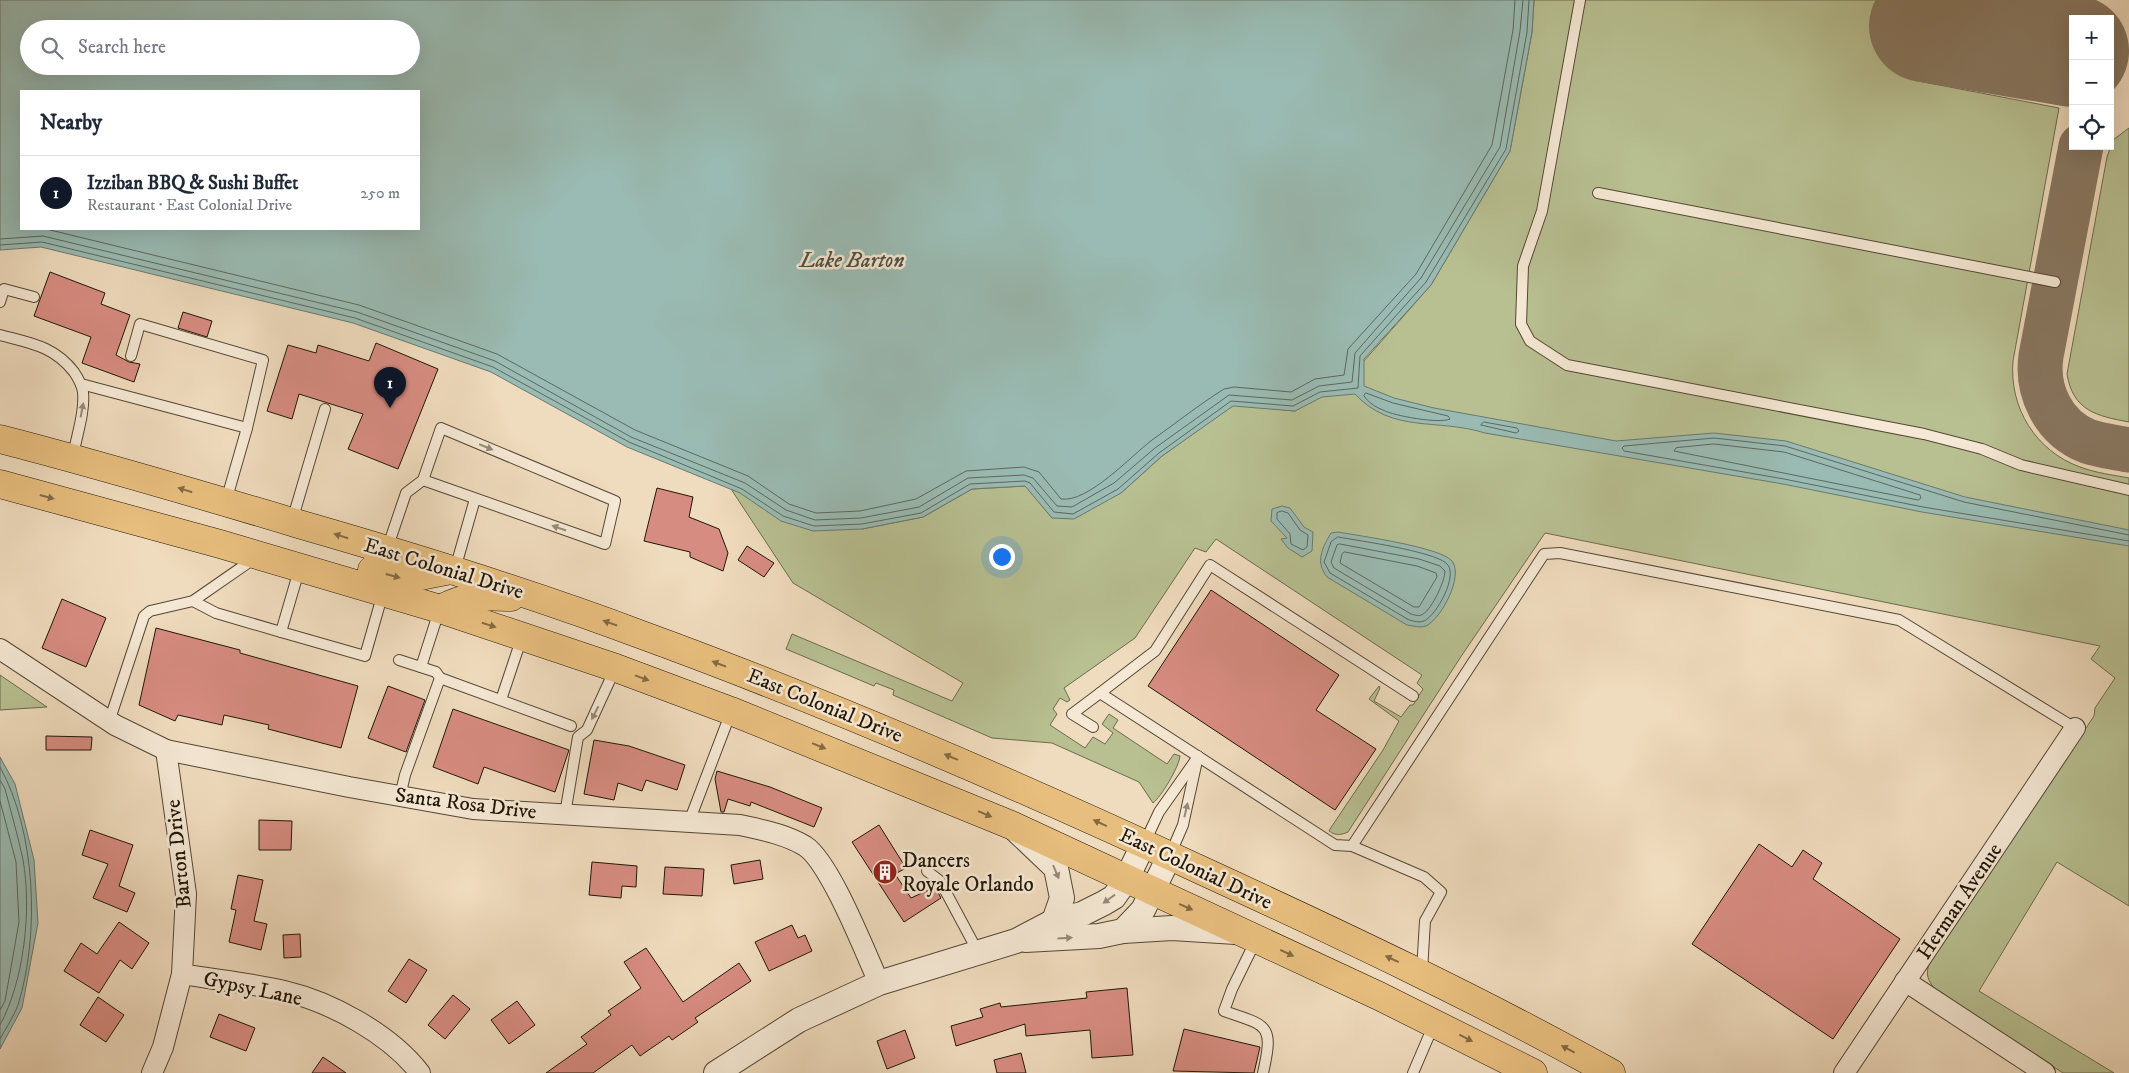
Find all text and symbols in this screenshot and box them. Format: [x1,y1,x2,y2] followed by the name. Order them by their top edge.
[2069,15,2114,150] map controls
[2069,15,2114,60] button: +
[20,20,420,75] search box
[38,34,66,62] icon: search
[78,36,166,59] text: Search here
[2069,60,2114,105] button: −
[2069,105,2114,150] button: locate
[40,110,102,136] text: Nearby
[87,172,298,195] text: Izziban BBQ & Sushi Buffet
[53,183,59,203] text: 1
[360,183,400,203] text: 250 m
[87,195,292,215] text: Restaurant · East Colonial Drive
[798,247,904,274] water label: Lake Barton
[374,367,406,408] pin: 1
[78,402,86,418] one-way arrow
[479,443,493,451] one-way arrow
[178,485,193,493] one-way arrow
[40,493,55,501] one-way arrow
[551,524,566,532] one-way arrow
[333,532,348,540] one-way arrow
[361,532,527,606] street label: East Colonial Drive
[989,544,1015,570] your location
[385,572,401,580] one-way arrow
[602,619,617,626] one-way arrow
[481,622,496,629] one-way arrow
[712,660,727,667] one-way arrow
[743,663,906,749] street label: East Colonial Drive
[635,675,650,682] one-way arrow
[591,705,599,720] one-way arrow
[812,742,826,750] one-way arrow
[944,752,958,760] one-way arrow
[394,782,538,826] street label: Santa Rosa Drive
[160,798,198,910] street label: Barton Drive
[1182,802,1190,817] one-way arrow
[978,811,992,819] one-way arrow
[1093,819,1107,827] one-way arrow
[1115,822,1276,916] street label: East Colonial Drive
[1911,838,2008,965] street label: Herman Avenue
[902,848,1034,898] place label: Dancers Royale Orlando
[872,859,898,885] building icon: Dancers Royale Orlando
[1051,865,1060,880] one-way arrow
[1102,894,1116,904] one-way arrow
[1179,903,1193,911] one-way arrow
[1057,934,1073,942] one-way arrow
[1280,950,1294,958] one-way arrow
[1385,955,1400,963] one-way arrow
[201,966,305,1012] street label: Gypsy Lane
[1459,1034,1473,1042] one-way arrow
[1561,1045,1575,1054] one-way arrow

